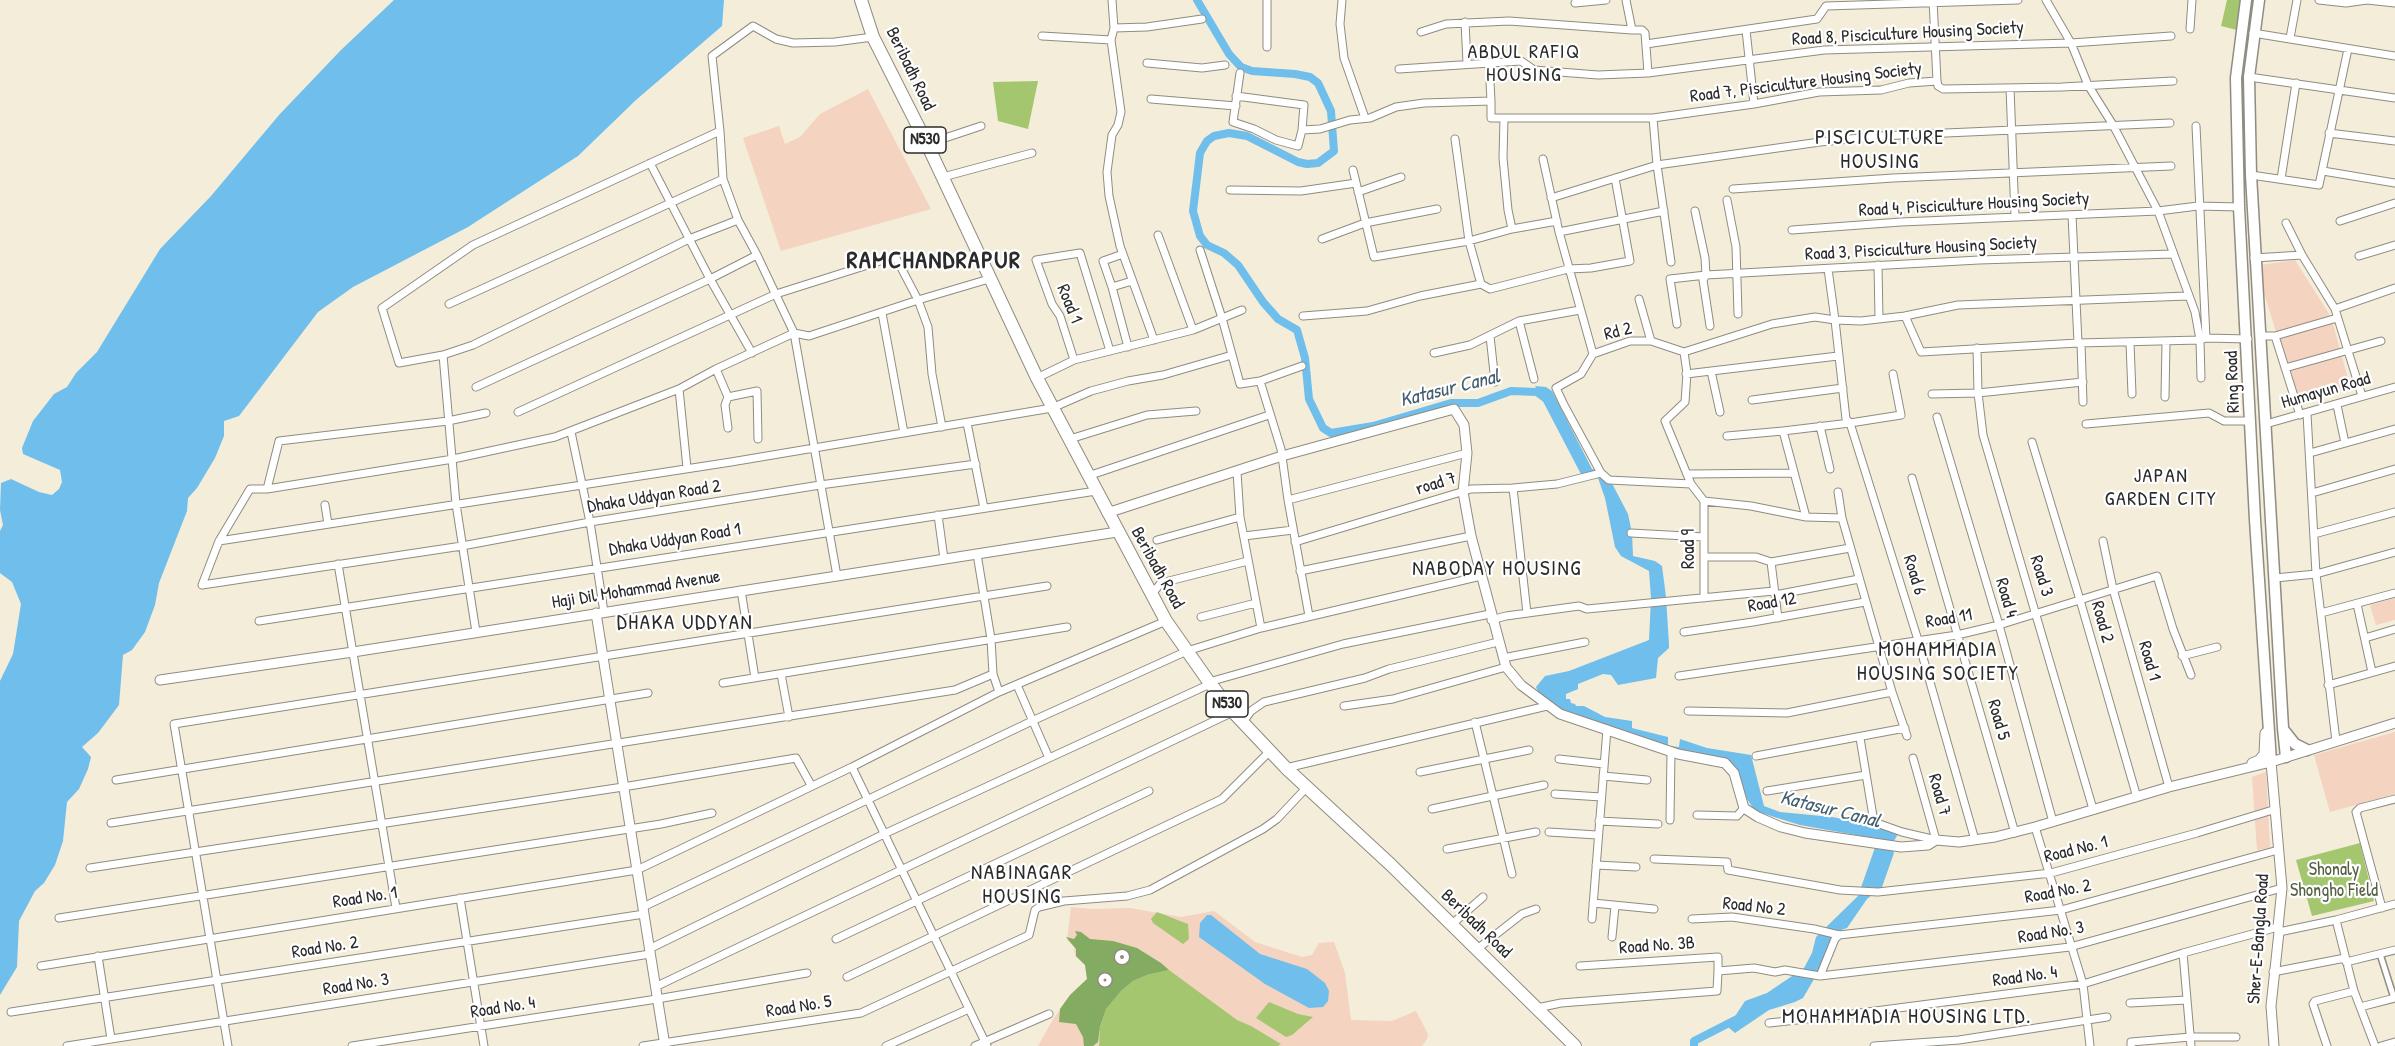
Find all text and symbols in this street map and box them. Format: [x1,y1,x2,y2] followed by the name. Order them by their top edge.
[1792,17,2024,51] street label: Road 8, Pisciculture Housing Society
[881,24,939,114] street label: Beribadh Road
[1467,41,1581,88] district label: ABDUL RAFIQ HOUSING
[1689,58,1923,108] street label: Road 7, Pisciculture Housing Society
[1815,125,1945,175] district label: PISCICULTURE HOUSING
[904,127,946,153] road number: N530
[1858,188,2090,222] street label: Road 4, Pisciculture Housing Society
[1804,232,2038,266] street label: Road 3, Pisciculture Housing Society
[847,248,1021,276] district label: RAMCHANDRAPUR
[1051,281,1087,327] street label: Road 1
[1602,318,1634,346] street label: Rd 2
[2221,351,2245,413] street label: Ring Road
[1398,365,1502,413] water label: Katasur Canal
[2279,368,2373,414] street label: Humayun Road
[2105,465,2217,512] district label: JAPAN GARDEN CITY
[1413,468,1459,500] street label: road 7
[586,476,722,518] street label: Dhaka Uddyan Road 2
[608,519,742,561] street label: Dhaka Uddyan Road 1
[1126,523,1188,613] street label: Beribadh Road
[1678,529,1700,569] street label: Road 9
[1898,552,1930,598] street label: Road 6
[2025,553,2057,599] street label: Road 3
[1412,556,1582,582] district label: NABODAY HOUSING
[550,566,722,614] street label: Haji Dil Mohammad Avenue
[1990,576,2022,620] street label: Road 4
[1746,588,1798,618] street label: Road 12
[2086,599,2118,645] street label: Road 2
[1924,604,1974,634] street label: Road 11
[617,610,753,636] district label: DHAKA UDDYAN
[1857,637,2019,687] district label: MOHAMMADIA HOUSING SOCIETY
[2133,639,2165,683] street label: Road 1
[1206,691,1248,717] road number: N530
[1982,697,2014,743] street label: Road 5
[1923,772,1955,818] street label: Road 7
[1778,786,1882,834] water label: Katasur Canal
[2042,832,2110,868] street label: Road No. 1
[2290,859,2378,902] park label: Shonaly Shongho Field
[971,860,1073,910] district label: NABINAGAR HOUSING
[2244,873,2274,1005] street label: Sher-E-Bangla Road
[2023,875,2093,909] street label: Road No. 2
[331,882,399,914] street label: Road No. 1
[1436,885,1516,963] street label: Beribadh Road
[1722,893,1786,921] street label: Road No 2
[2016,917,2086,949] street label: Road No. 3
[290,932,360,964] street label: Road No. 2
[1619,933,1695,959] street label: Road No. 3B
[1991,962,2059,992] street label: Road No. 4
[321,969,391,1001] street label: Road No. 3
[765,991,833,1023] street label: Road No. 5
[469,992,537,1024] street label: Road No. 4
[1782,1004,2032,1030] district label: MOHAMMADIA HOUSING LTD.

